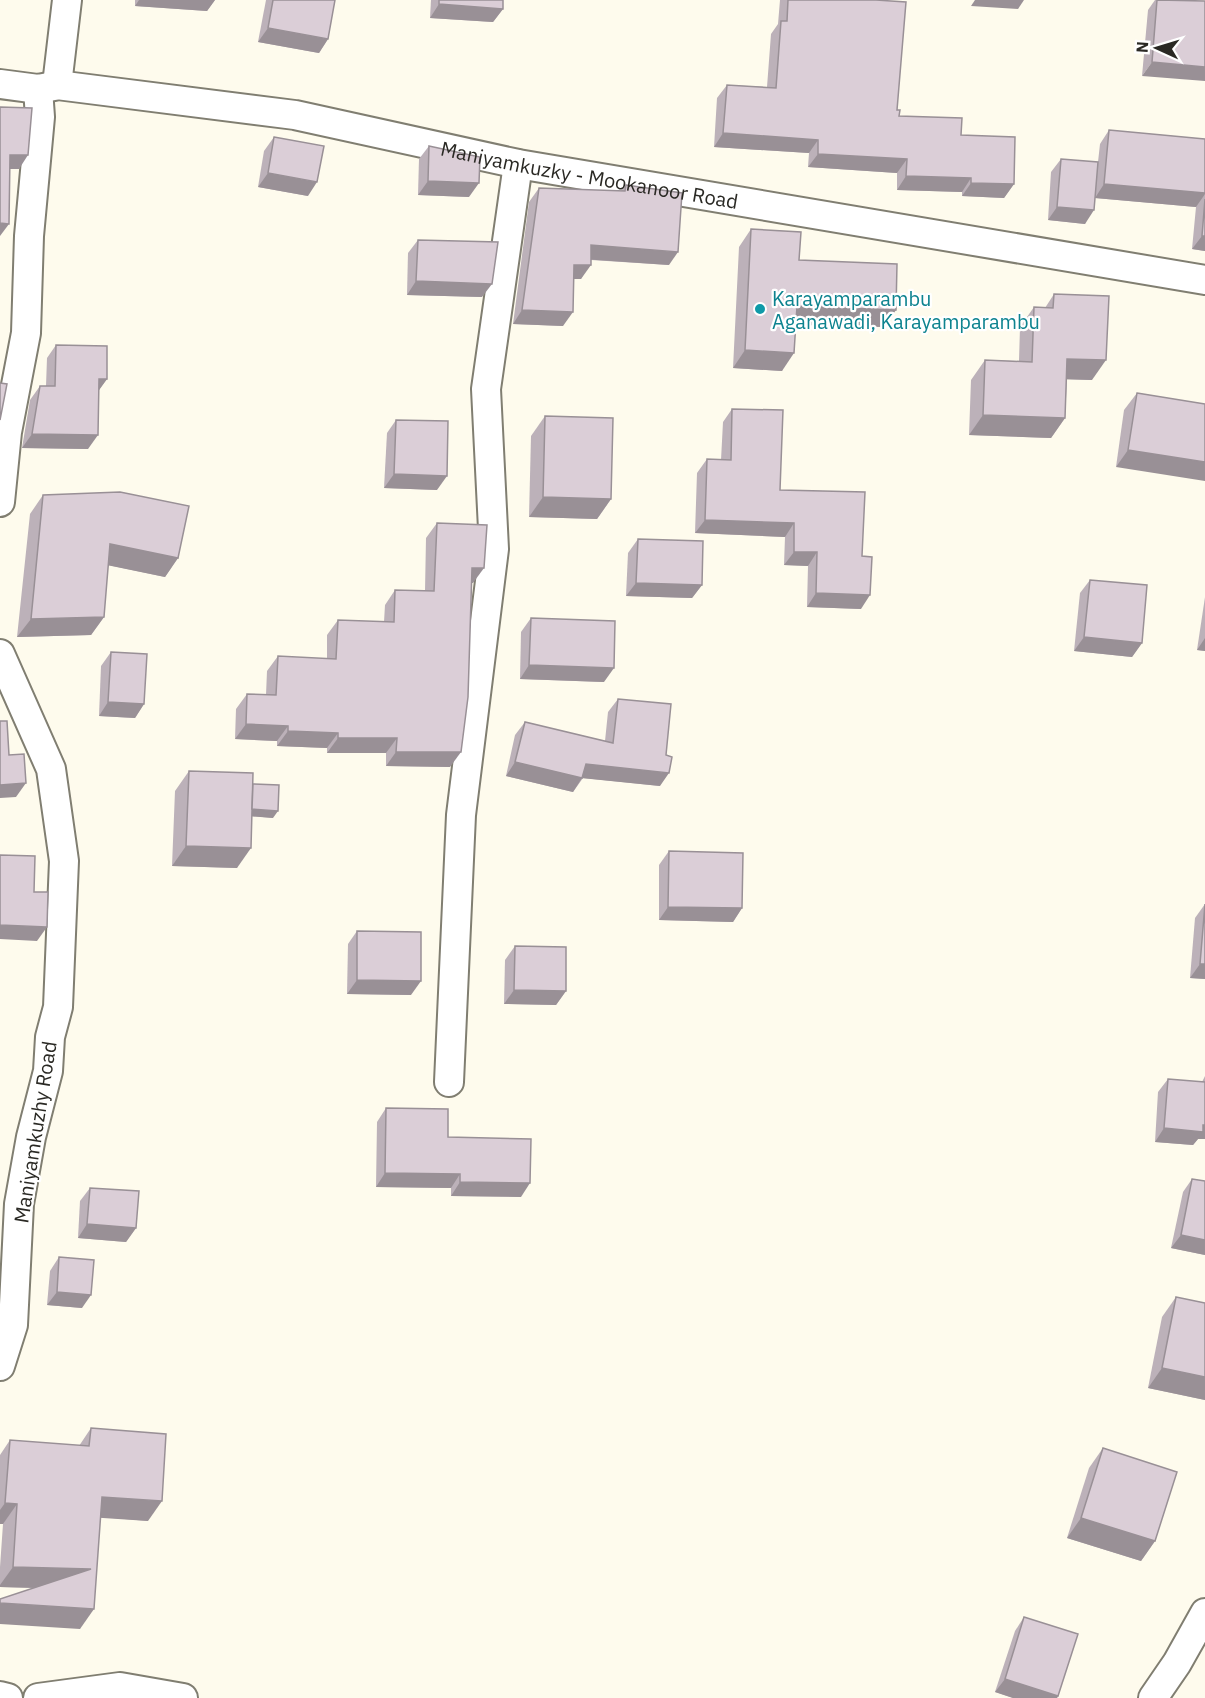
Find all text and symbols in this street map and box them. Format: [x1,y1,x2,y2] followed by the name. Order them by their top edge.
[1127,18,1187,78] north arrow
[1132,40,1152,53] text: N
[438,134,740,214] street label: Maniyamkuzky - Mookanoor Road
[772,285,1040,335] place label: Karayamparambu Aganawadi, Karayamparambu
[753,302,767,316] marker: Karayamparambu Aganawadi, Karayamparambu
[7,1039,63,1225] street label: Maniyamkuzhy Road

